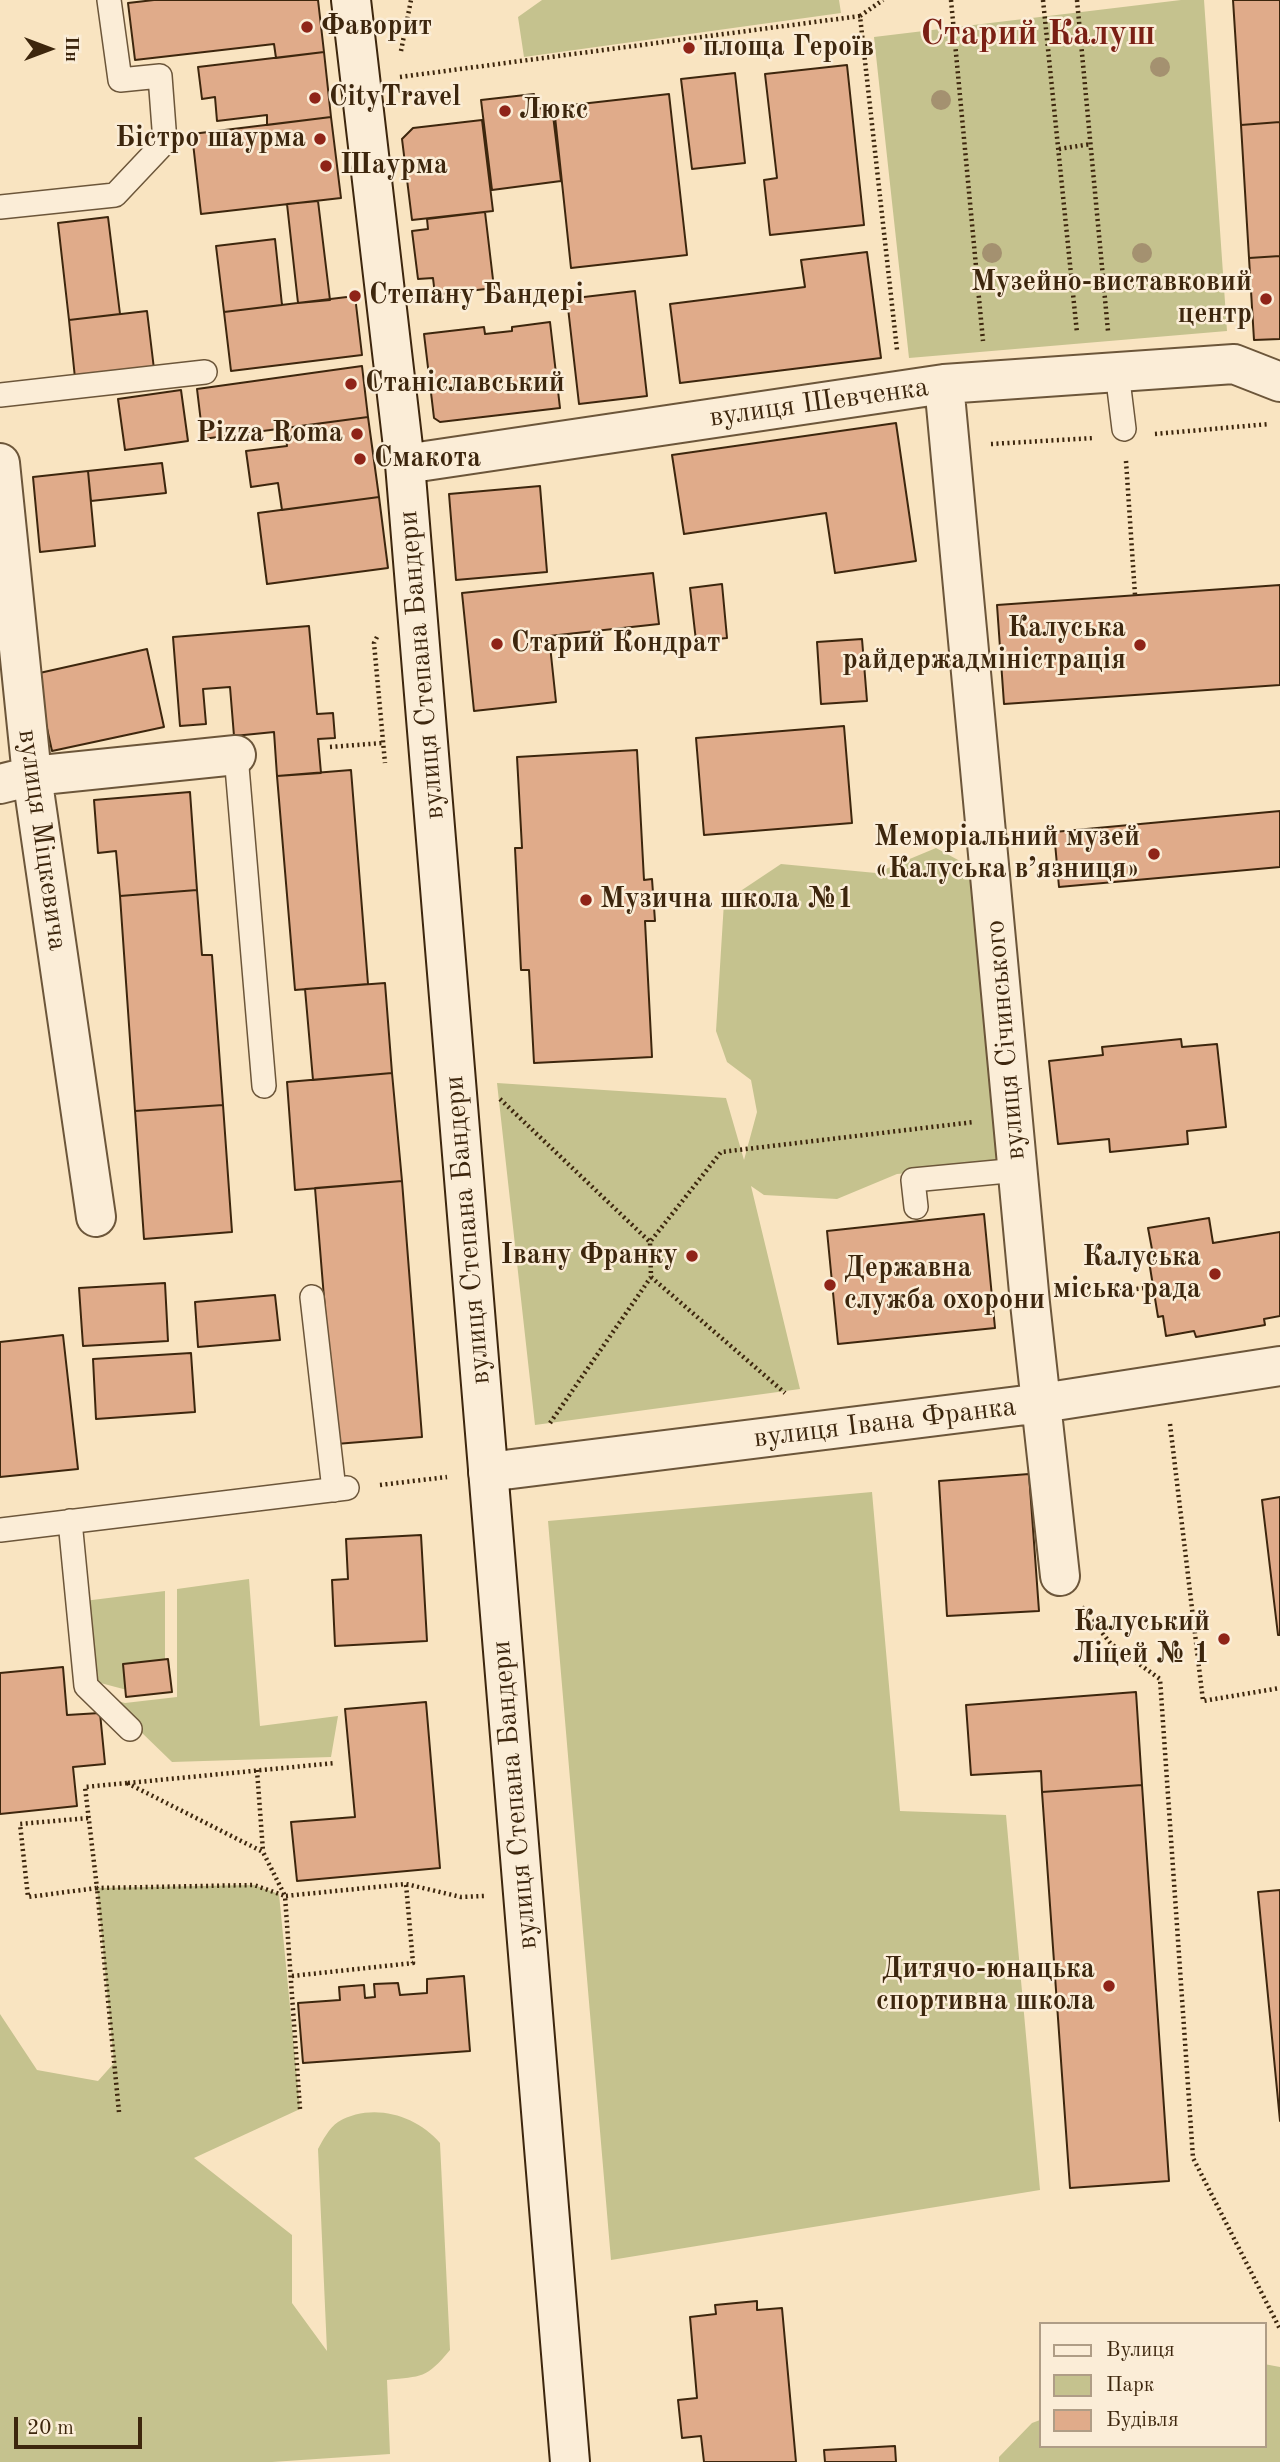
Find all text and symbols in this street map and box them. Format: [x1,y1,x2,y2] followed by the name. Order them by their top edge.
[321,10,432,44] place label: Фаворит
[14,14,84,84] north arrow
[921,14,1155,56] district label: Старий Калуш
[299,19,315,35] marker: Фаворит
[703,31,874,65] place label: площа Героїв
[61,36,80,62] text: Пн
[681,40,697,56] marker: площа Героїв
[329,81,461,115] place label: CityTravel
[307,90,323,106] marker: CityTravel
[519,94,588,128] place label: Люкс
[497,103,513,119] marker: Люкс
[115,122,306,156] place label: Бістро шаурма
[312,131,328,147] marker: Бістро шаурма
[340,149,448,183] place label: Шаурма
[318,158,334,174] marker: Шаурма
[971,266,1252,332] place label: Музейно-виставковий центр
[369,279,584,313] place label: Степану Бандері
[347,288,363,304] marker: Степану Бандері
[1258,291,1274,307] marker: Музейно-виставковий центр
[365,367,565,401] place label: Станіславський
[707,371,931,435] street label: вулиця Шевченка
[343,376,359,392] marker: Станіславський
[196,417,343,451] place label: Pizza Roma
[349,426,365,442] marker: Pizza Roma
[374,442,481,476] place label: Смакота
[352,451,368,467] marker: Смакота
[392,509,452,821] street label: вулиця Степана Бандери
[843,612,1126,678] place label: Калуська райдержадміністрація
[511,627,720,661] place label: Старий Кондрат
[489,636,505,652] marker: Старий Кондрат
[1132,637,1148,653] marker: Калуська райдержадміністрація
[10,727,74,953] street label: вулиця Міцкевича
[874,821,1140,887] place label: Меморіальний музей «Калуська в’язниця»
[1146,846,1162,862] marker: Меморіальний музей «Калуська в’язниця»
[600,883,854,917] place label: Музична школа №1
[578,892,594,908] marker: Музична школа №1
[979,919,1033,1161] street label: вулиця Січинського
[438,1074,498,1386] street label: вулиця Степана Бандери
[501,1239,678,1273] place label: Івану Франку
[1053,1241,1201,1307] place label: Калуська міська рада
[684,1248,700,1264] marker: Івану Франку
[844,1252,1045,1318] place label: Державна служба охорони
[1207,1266,1223,1282] marker: Калуська міська рада
[822,1277,838,1293] marker: Державна служба охорони
[752,1390,1018,1456] street label: вулиця Івана Франка
[1072,1606,1210,1672] place label: Калуський Ліцей № 1
[1216,1631,1232,1647] marker: Калуський Ліцей № 1
[485,1639,545,1951] street label: вулиця Степана Бандери
[876,1953,1095,2019] place label: Дитячо-юнацька спортивна школа
[1101,1978,1117,1994] marker: Дитячо-юнацька спортивна школа
[1038,2322,1266,2448] legend
[1106,2340,1175,2361] text: Вулиця
[1106,2375,1154,2396] text: Парк
[18,2402,145,2446] scale bar
[1106,2410,1179,2431] text: Будівля
[27,2418,74,2439] text: 20 m

